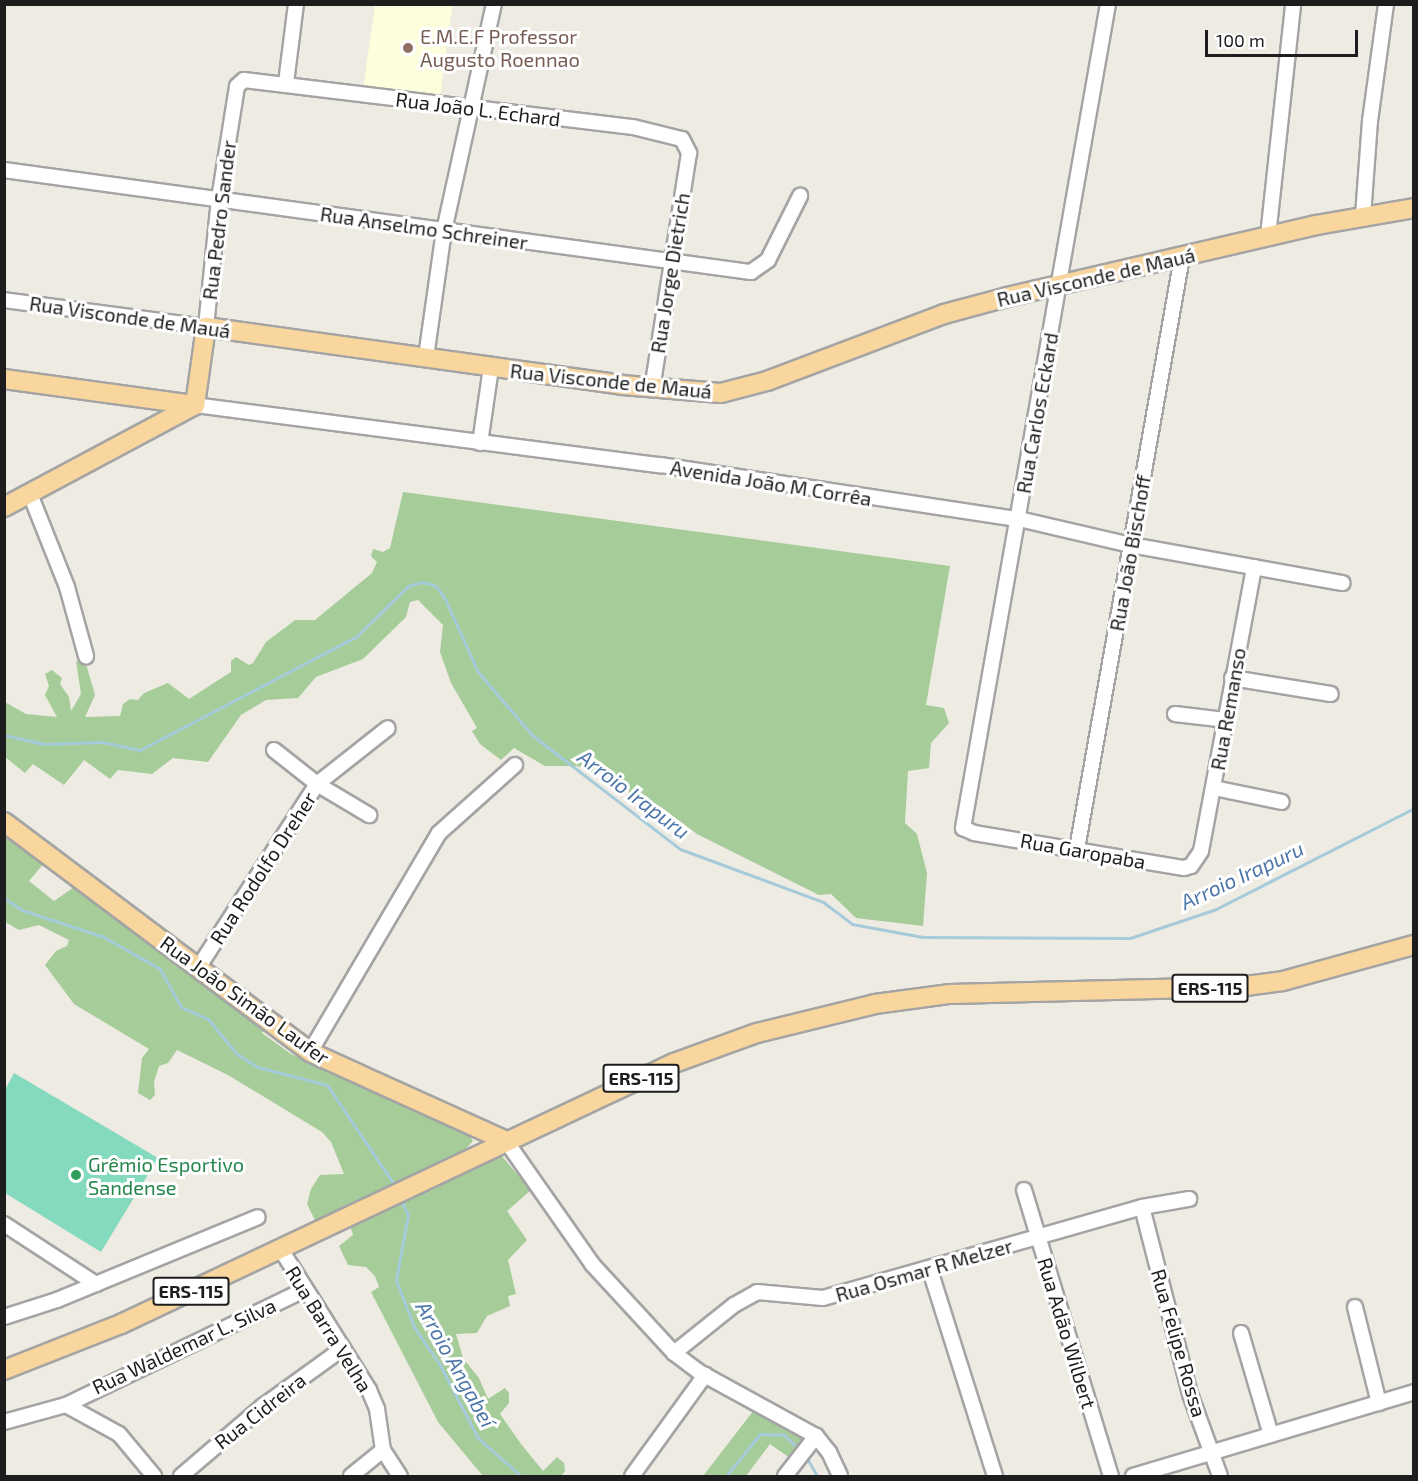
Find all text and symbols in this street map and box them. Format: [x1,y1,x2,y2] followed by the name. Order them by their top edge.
[1208,18,1361,56] scale bar
[420,24,580,71] place label: E.M.E.F Professor Augusto Roennao
[1216,29,1265,51] text: 100 m
[401,41,415,55] marker: E.M.E.F Professor Augusto Roennao
[394,87,562,131] street label: Rua João L. Echard
[197,139,241,301] street label: Rua Pedro Sander
[645,191,695,355] street label: Rua Jorge Dietrich
[318,202,530,254] street label: Rua Anselmo Schreiner
[994,242,1198,312] street label: Rua Visconde de Mauá
[28,291,232,343] street label: Rua Visconde de Mauá
[1011,331,1063,495] street label: Rua Carlos Eckard
[509,358,713,404] street label: Rua Visconde de Mauá
[668,455,874,511] street label: Avenida João M Corrêa
[1104,473,1156,633] street label: Rua João Bischoff
[1205,646,1251,772] street label: Rua Remanso
[573,744,695,844] water label: Arroio Irapuru
[205,787,321,949] street label: Rua Rodolfo Dreher
[1018,828,1148,874] street label: Rua Garopaba
[1176,835,1308,915] water label: Arroio Irapuru
[156,930,334,1070] street label: Rua João Simão Laufer
[1171,973,1249,1003] road number: ERS-115
[602,1063,680,1093] road number: ERS-115
[88,1152,244,1199] place label: Grêmio Esportivo Sandense
[69,1168,83,1182] marker: Grêmio Esportivo Sandense
[832,1233,1016,1307] street label: Rua Osmar R Melzer
[1032,1254,1102,1412] street label: Rua Adão Wilbert
[280,1261,378,1397] street label: Rua Barra Velha
[1146,1266,1212,1420] street label: Rua Felipe Rossa
[152,1276,230,1306] road number: ERS-115
[88,1293,280,1399] street label: Rua Waldemar L. Silva
[411,1296,501,1432] water label: Arroio Angabeí
[209,1368,311,1454] street label: Rua Cidreira

